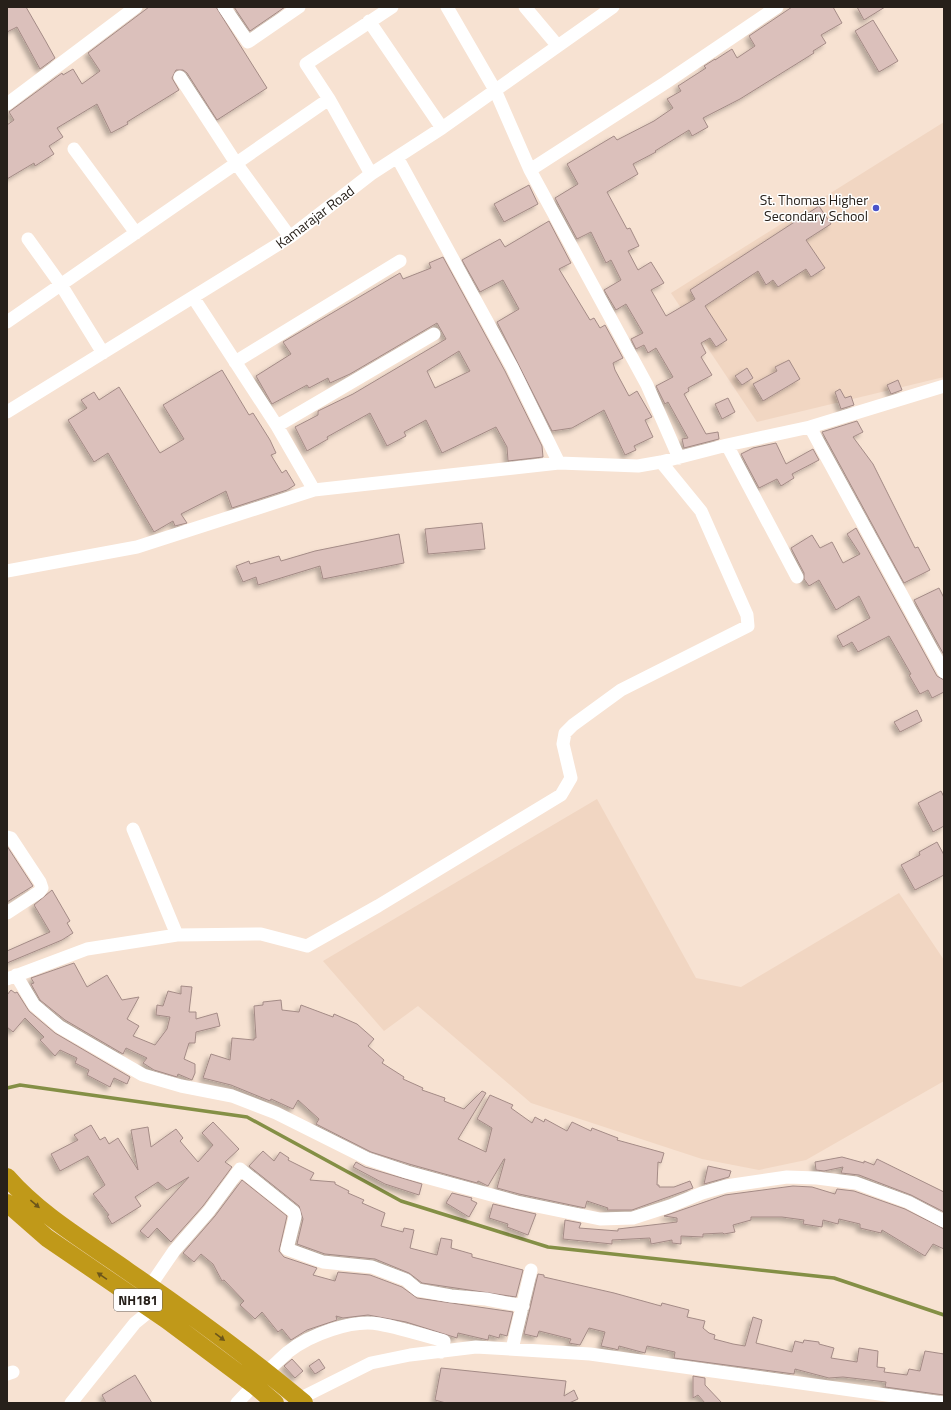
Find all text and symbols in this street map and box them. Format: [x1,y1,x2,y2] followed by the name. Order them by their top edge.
[271,180,359,253] street label: Kamarajar Road
[760,189,868,226] place label: St. Thomas Higher Secondary School
[871,203,881,213] marker: St. Thomas Higher Secondary School
[29,1200,40,1209] one-way arrow
[97,1272,108,1280] one-way arrow
[114,1289,162,1311] road number: NH181
[215,1333,225,1341] one-way arrow

